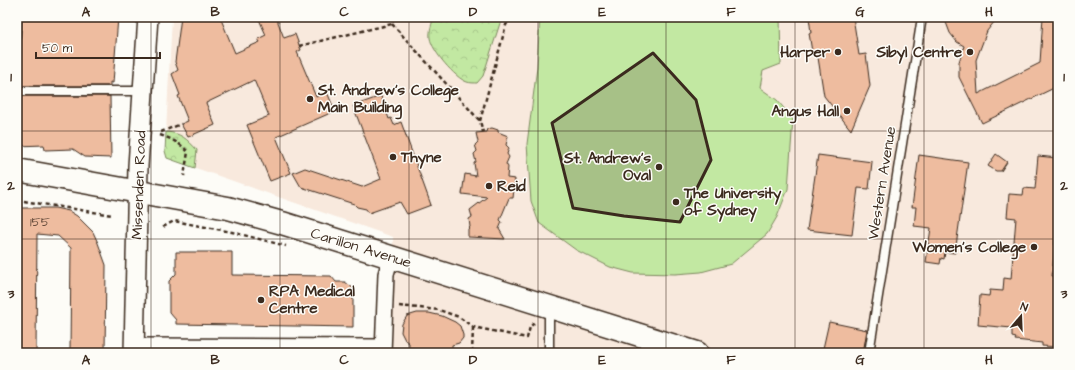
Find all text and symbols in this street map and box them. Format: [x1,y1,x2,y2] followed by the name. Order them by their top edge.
[82,3,91,21] text: A
[210,3,220,21] text: B
[339,3,349,21] text: C
[469,3,478,21] text: D
[598,3,606,21] text: E
[726,3,736,21] text: F
[855,3,865,21] text: G
[985,3,993,21] text: H
[36,34,160,60] scale bar
[42,40,73,57] text: 50 m
[780,42,831,63] place label: Harper
[875,42,962,64] place label: Sibyl Centre
[833,47,843,57] marker: Harper
[965,47,975,57] marker: Sibyl Centre
[10,68,12,86] text: 1
[1063,68,1065,86] text: 1
[317,80,459,120] place label: St. Andrew's College Main Building
[305,94,315,104] marker: St. Andrew's College Main Building
[772,101,840,124] place label: Angus Hall
[842,106,852,116] marker: Angus Hall
[863,125,901,241] street label: Western Avenue
[127,130,151,240] street label: Missenden Road
[400,147,442,169] place label: Thyne
[563,148,652,186] place label: St. Andrew's Oval
[388,152,398,162] marker: Thyne
[654,162,664,172] marker: St. Andrew's Oval
[497,176,526,197] place label: Reid
[6,177,15,195] text: 2
[1059,177,1068,195] text: 2
[484,181,494,191] marker: Reid
[683,183,782,222] place label: The University of Sydney
[671,197,681,207] marker: The University of Sydney
[30,213,50,231] house number: 155
[308,223,414,273] street label: Carillon Avenue
[911,237,1026,260] place label: Women's College
[1029,242,1039,252] marker: Women's College
[269,281,355,319] place label: RPA Medical Centre
[7,285,15,303] text: 3
[1060,285,1068,303] text: 3
[256,295,266,305] marker: RPA Medical Centre
[1001,296,1041,336] north arrow
[1018,299,1030,315] text: N
[82,351,91,369] text: A
[210,351,220,369] text: B
[339,351,349,369] text: C
[469,351,478,369] text: D
[598,351,606,369] text: E
[726,351,736,369] text: F
[855,351,865,369] text: G
[985,351,993,369] text: H

